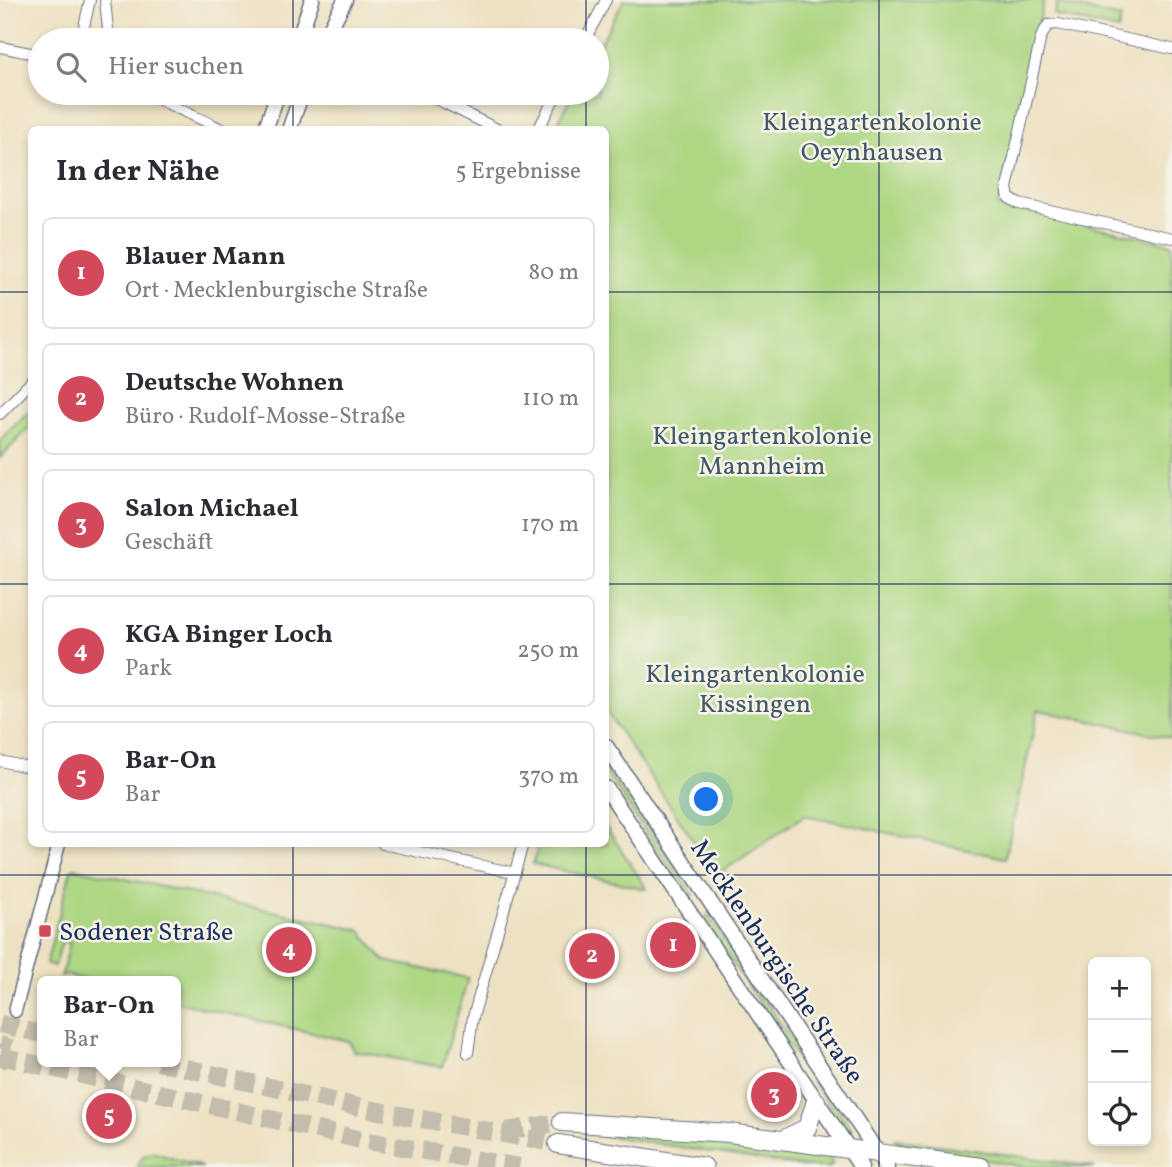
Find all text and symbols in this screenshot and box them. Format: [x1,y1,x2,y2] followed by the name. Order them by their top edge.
[28,28,609,105] search box
[52,48,90,86] icon: search
[108,49,244,85] text: Hier suchen
[762,105,982,171] park label: Kleingartenkolonie Oeynhausen
[56,151,220,193] text: In der Nähe
[455,156,581,188] text: 5 Ergebnisse
[125,239,286,275] text: Blauer Mann
[76,257,86,289] text: 1
[529,257,579,289] text: 80 m
[125,275,428,307] text: Ort · Mecklenburgische Straße
[125,365,344,401] text: Deutsche Wohnen
[75,383,87,415] text: 2
[522,383,579,415] text: 110 m
[125,401,405,433] text: Büro · Rudolf-Mosse-Straße
[652,419,872,485] park label: Kleingartenkolonie Mannheim
[125,491,299,527] text: Salon Michael
[75,509,87,541] text: 3
[521,509,579,541] text: 170 m
[125,527,213,559] text: Geschäft
[125,617,333,653] text: KGA Binger Loch
[74,635,88,667] text: 4
[517,635,579,667] text: 250 m
[125,653,172,685] text: Park
[645,657,865,723] park label: Kleingartenkolonie Kissingen
[125,743,217,779] text: Bar-On
[75,761,87,793] text: 5
[518,761,579,793] text: 370 m
[125,779,160,811] text: Bar
[689,782,723,816] your location
[681,833,872,1092] street label: Mecklenburgische Straße
[59,915,233,951] place label: Sodener Straße
[650,919,696,971] pin: 1
[37,923,53,939] marker: Sodener Straße
[266,924,312,976] pin: 4
[569,930,615,982] pin: 2
[1088,957,1151,1146] map controls
[1088,957,1151,1020] button: +
[37,976,181,1067] popup
[63,988,155,1024] text: Bar-On
[1088,1020,1151,1083] button: −
[63,1024,99,1056] text: Bar
[751,1069,797,1121] pin: 3
[1088,1083,1151,1146] button: locate
[86,1090,132,1142] pin: 5

